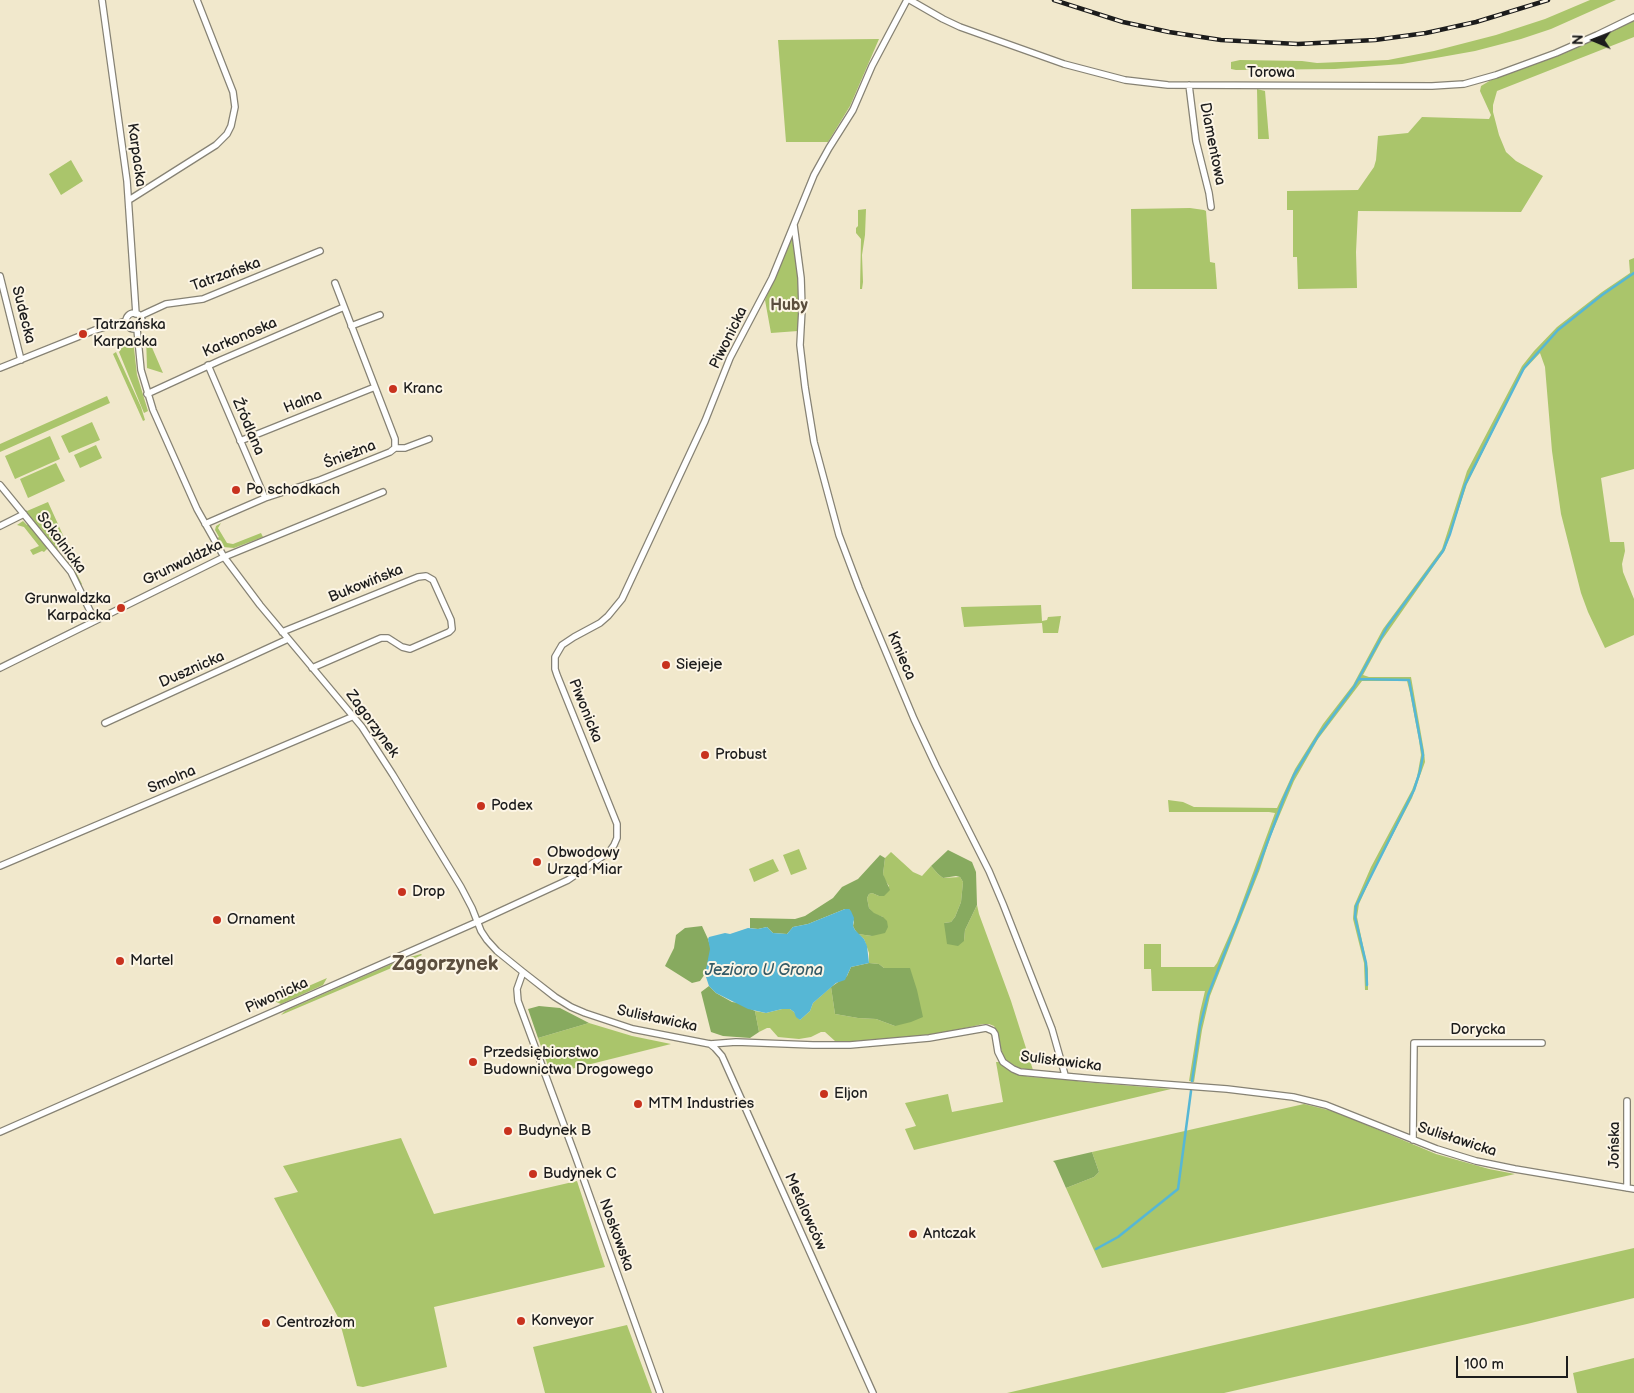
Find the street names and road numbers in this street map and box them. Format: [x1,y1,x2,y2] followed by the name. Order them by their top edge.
[1247,64,1295,82] street label: Torowa
[1195,101,1229,187] street label: Diamentowa
[123,122,149,188] street label: Karpacka
[189,254,263,296] street label: Tatrzańska
[7,284,39,346] street label: Sudecka
[706,304,752,372] street label: Piwonicka
[200,314,280,362] street label: Karkonoska
[281,386,325,418] street label: Halna
[228,396,268,458] street label: Źródlana
[322,437,378,473] street label: Śnieżna
[32,509,90,577] street label: Sokolnicka
[140,536,226,590] street label: Grunwaldzka
[326,561,406,607] street label: Bukowińska
[883,629,919,683] street label: Kmieca
[157,648,227,692] street label: Dusznicka
[564,677,606,745] street label: Piwonicka
[341,687,403,761] street label: Zagorzynek
[145,762,199,798] street label: Smolna
[243,974,311,1018] street label: Piwonicka
[615,1002,699,1036] street label: Sulisławicka
[1450,1021,1506,1039] street label: Dorycka
[1019,1048,1103,1076] street label: Sulisławicka
[1415,1119,1499,1161] street label: Sulisławicka
[1606,1121,1624,1169] street label: Jońska
[780,1171,830,1253] street label: Metalowców
[595,1196,637,1274] street label: Noskowska

